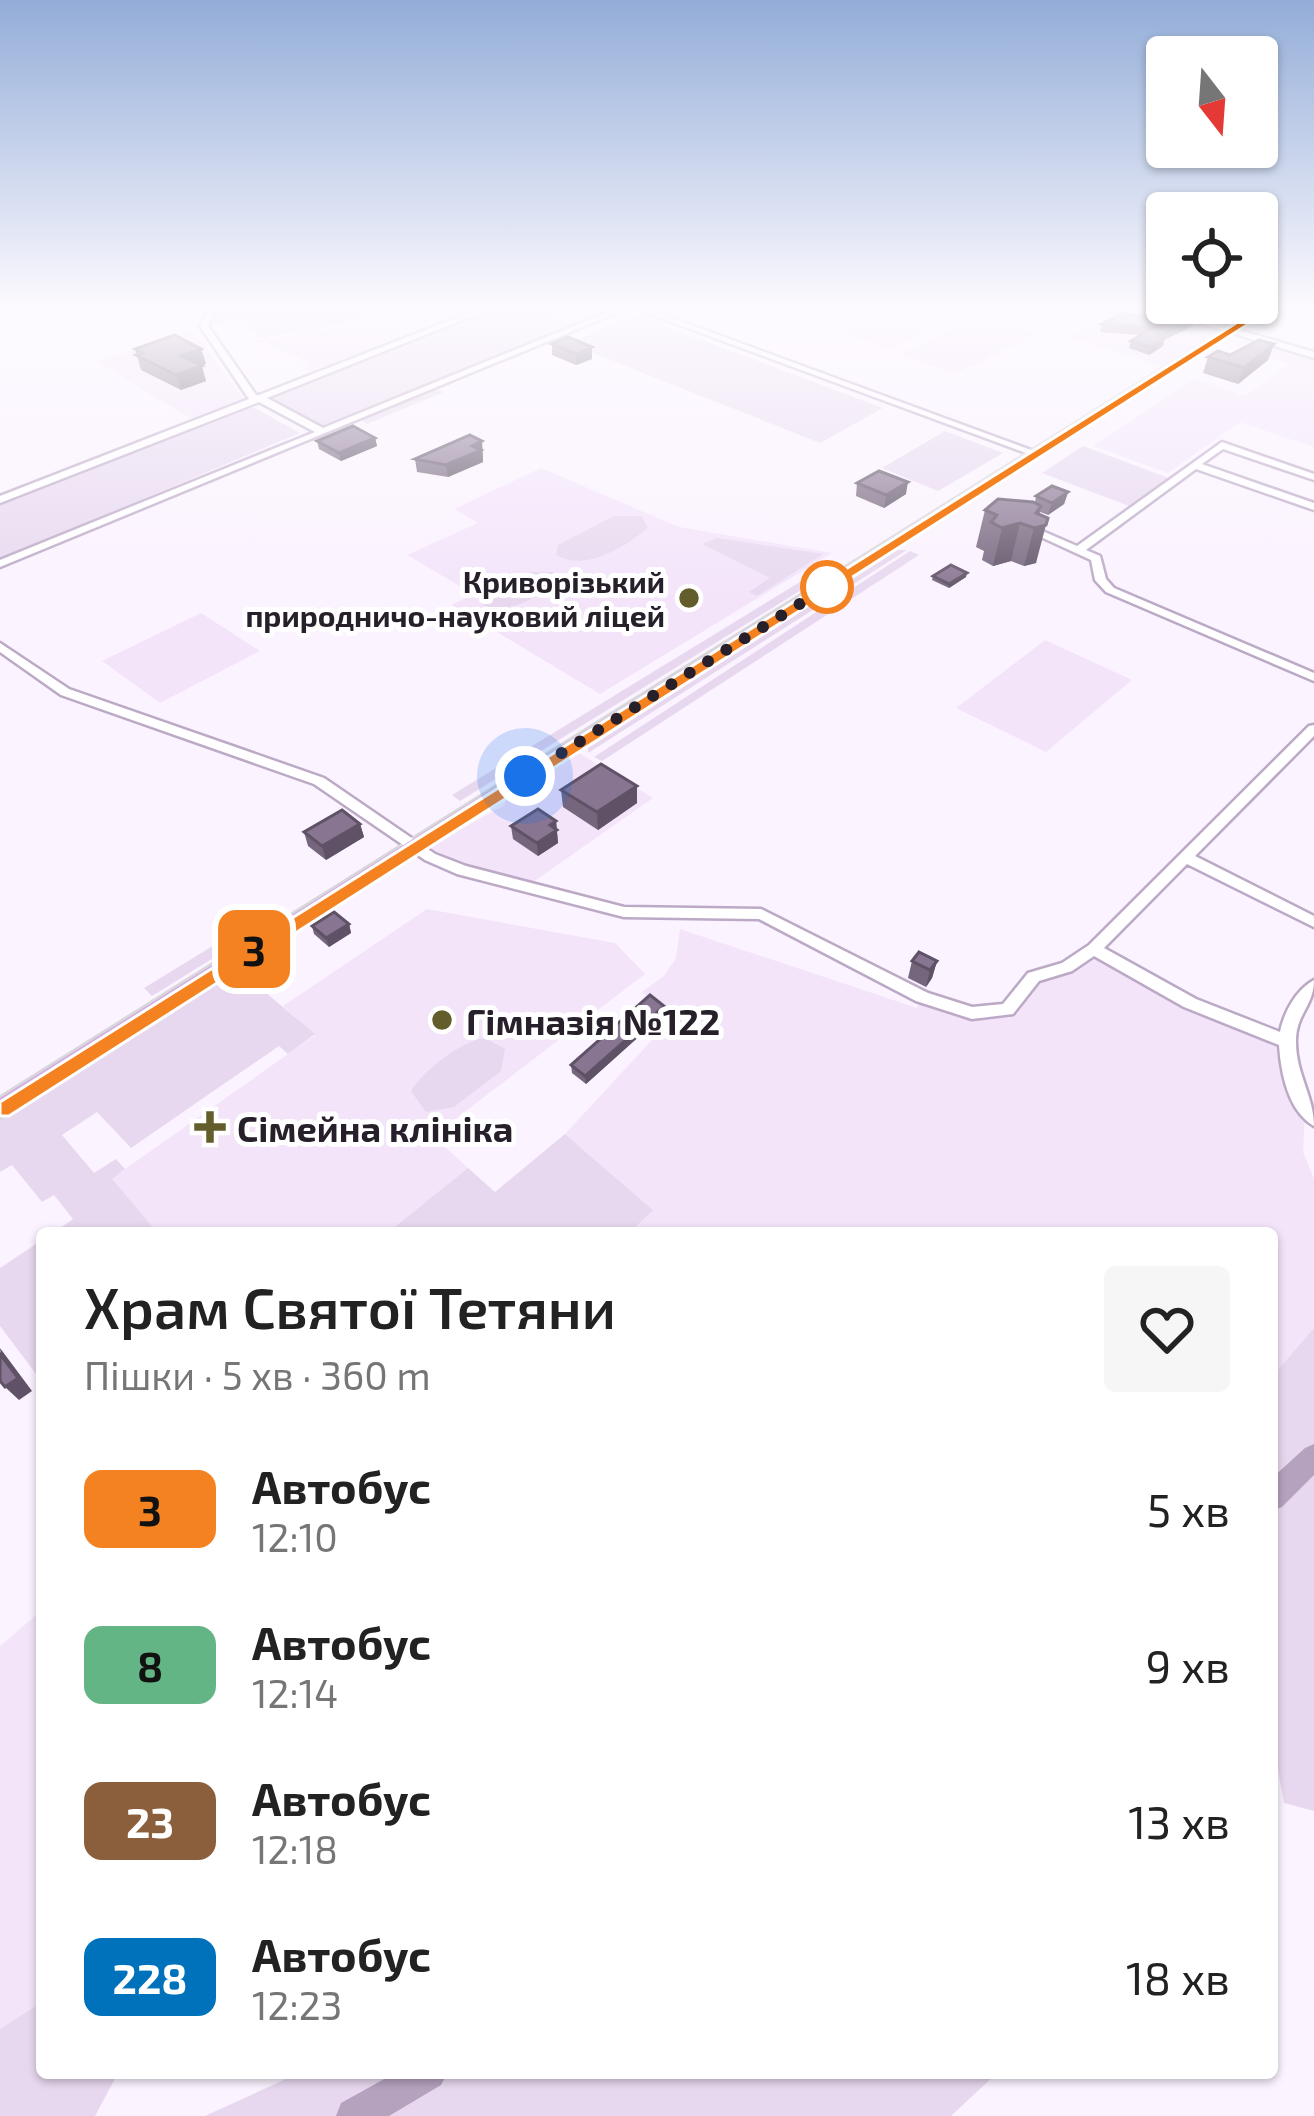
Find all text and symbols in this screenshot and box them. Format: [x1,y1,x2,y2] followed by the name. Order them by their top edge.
[1146,36,1278,168] north arrow
[1146,36,1278,324] map controls
[1146,192,1278,324] button: locate
[802,562,852,612] unlabelled marker
[245,563,665,634] place label: Криворізький природничо-науковий ліцей
[676,585,702,611] marker: Криворізький природничо-науковий ліцей
[495,746,555,806] your location
[215,910,293,988] line badge: 3
[242,924,266,974] text: 3
[466,999,720,1042] place label: Гімназія №122
[429,1007,455,1033] marker: Гімназія №122
[237,1106,514,1149] place label: Сімейна клініка
[194,1111,226,1143] marker: Сімейна клініка
[1104,1266,1230,1392] button: heart
[84,1272,616,1340] text: Храм Святої Тетяни
[84,1351,431,1398] text: Пішки · 5 хв · 360 m
[252,1459,431,1513] text: Автобус
[1147,1482,1230,1536] text: 5 хв
[138,1484,162,1534] text: 3
[252,1513,338,1560] text: 12:10
[252,1615,431,1669] text: Автобус
[1145,1638,1230,1692] text: 9 хв
[137,1640,163,1690] text: 8
[252,1669,338,1716] text: 12:14
[252,1771,431,1825] text: Автобус
[1128,1794,1230,1848] text: 13 хв
[126,1796,174,1846] text: 23
[252,1825,338,1872] text: 12:18
[252,1927,431,1981] text: Автобус
[1126,1950,1230,2004] text: 18 хв
[113,1952,187,2002] text: 228
[252,1981,342,2028] text: 12:23

